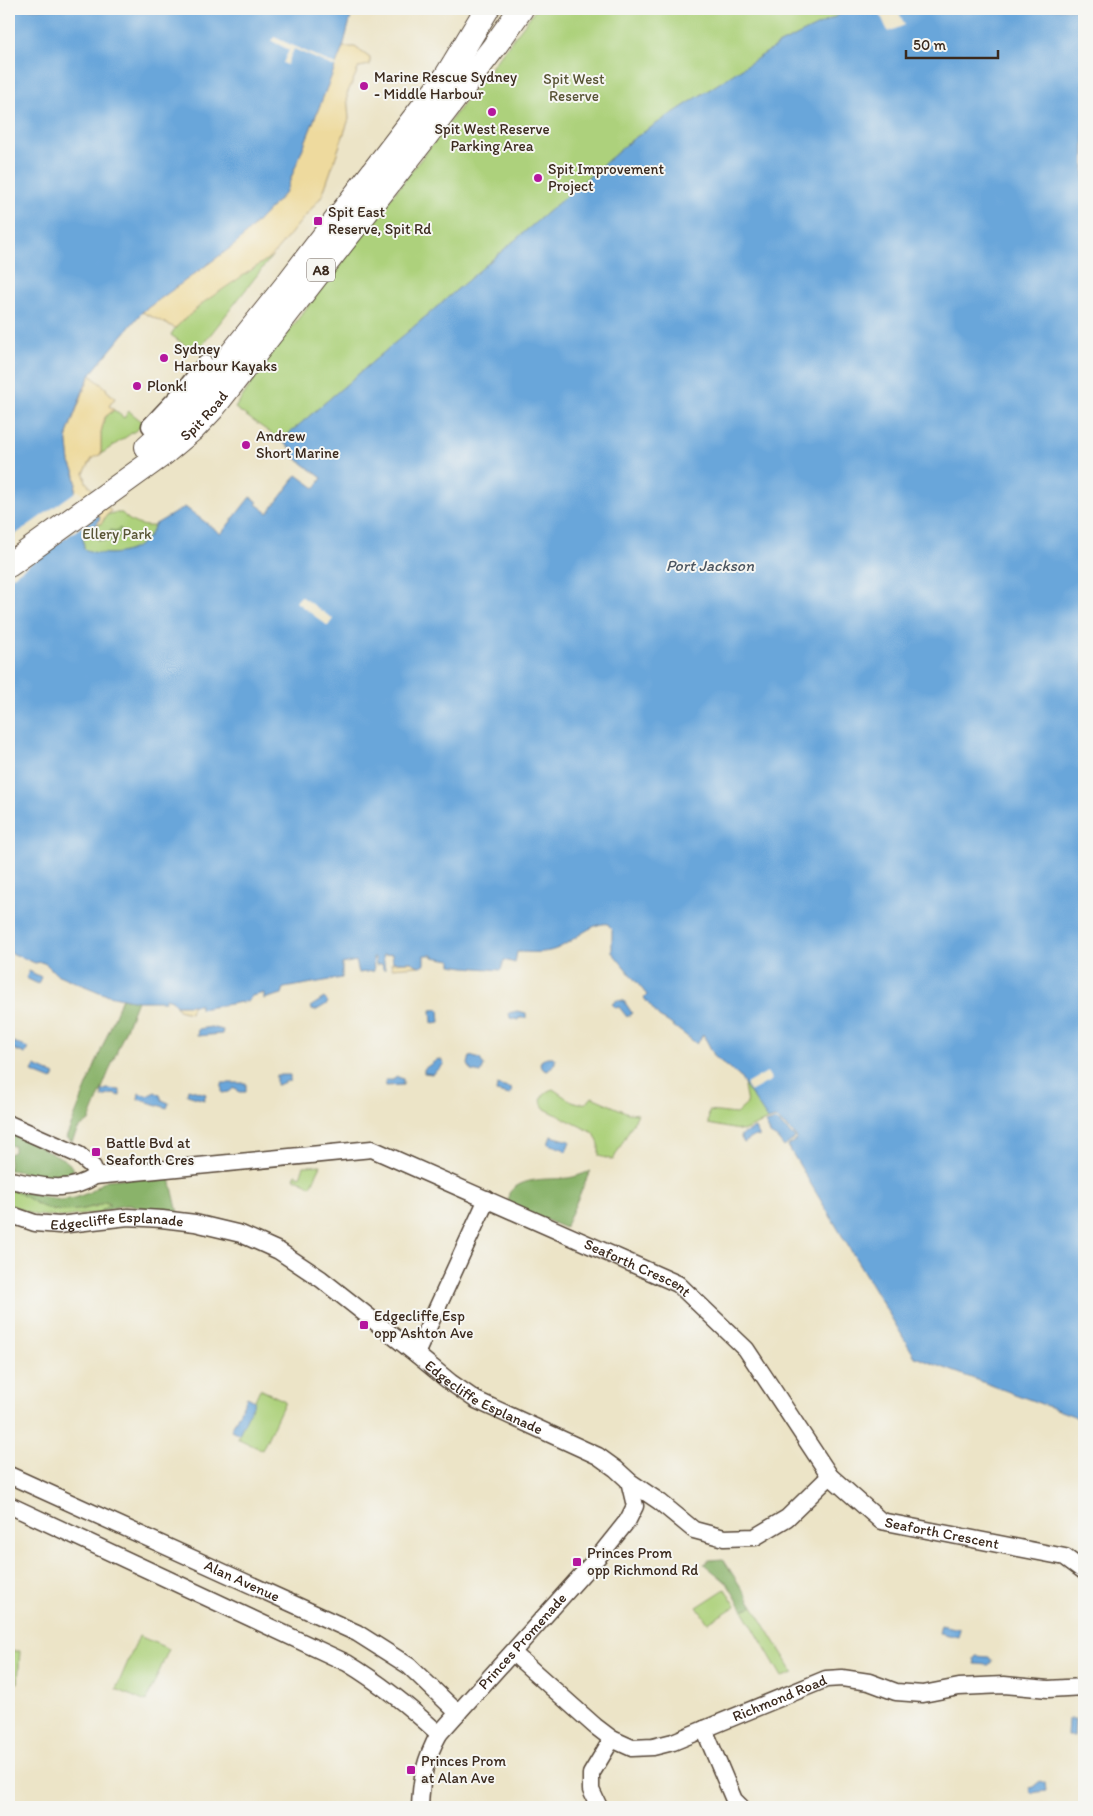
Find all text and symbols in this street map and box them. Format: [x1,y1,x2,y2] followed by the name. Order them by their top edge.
[906,28,998,60] scale bar
[913,36,946,54] text: 50 m
[374,68,517,103] place label: Marine Rescue Sydney - Middle Harbour
[543,70,605,105] park label: Spit West Reserve
[358,80,370,92] marker: Marine Rescue Sydney - Middle Harbour
[486,106,498,118] marker: Spit West Reserve Parking Area
[434,120,550,155] place label: Spit West Reserve Parking Area
[548,160,665,195] place label: Spit Improvement Project
[532,172,544,184] marker: Spit Improvement Project
[328,203,431,238] place label: Spit East Reserve, Spit Rd
[312,215,324,227] marker: Spit East Reserve, Spit Rd
[307,258,335,282] road number: A8
[174,340,278,375] place label: Sydney Harbour Kayaks
[158,352,170,364] marker: Sydney Harbour Kayaks
[147,377,187,395] place label: Plonk!
[131,380,143,392] marker: Plonk!
[176,387,232,445] street label: Spit Road
[256,427,339,462] place label: Andrew Short Marine
[240,439,252,451] marker: Andrew Short Marine
[82,525,152,543] park label: Ellery Park
[666,556,755,575] water label: Port Jackson
[106,1134,194,1169] place label: Battle Bvd at Seaforth Cres
[90,1146,102,1158] marker: Battle Bvd at Seaforth Cres
[50,1208,185,1234] street label: Edgecliffe Esplanade
[581,1235,695,1301] street label: Seaforth Crescent
[374,1307,473,1342] place label: Edgecliffe Esp opp Ashton Ave
[358,1319,370,1331] marker: Edgecliffe Esp opp Ashton Ave
[421,1356,546,1438] street label: Edgecliffe Esplanade
[883,1513,1001,1553] street label: Seaforth Crescent
[587,1544,698,1579] place label: Princes Prom opp Richmond Rd
[202,1556,283,1606] street label: Alan Avenue
[571,1556,583,1568] marker: Princes Prom opp Richmond Rd
[474,1589,570,1693] street label: Princes Promenade
[730,1671,829,1726] street label: Richmond Road
[421,1752,506,1787] place label: Princes Prom at Alan Ave
[405,1764,417,1776] marker: Princes Prom at Alan Ave

